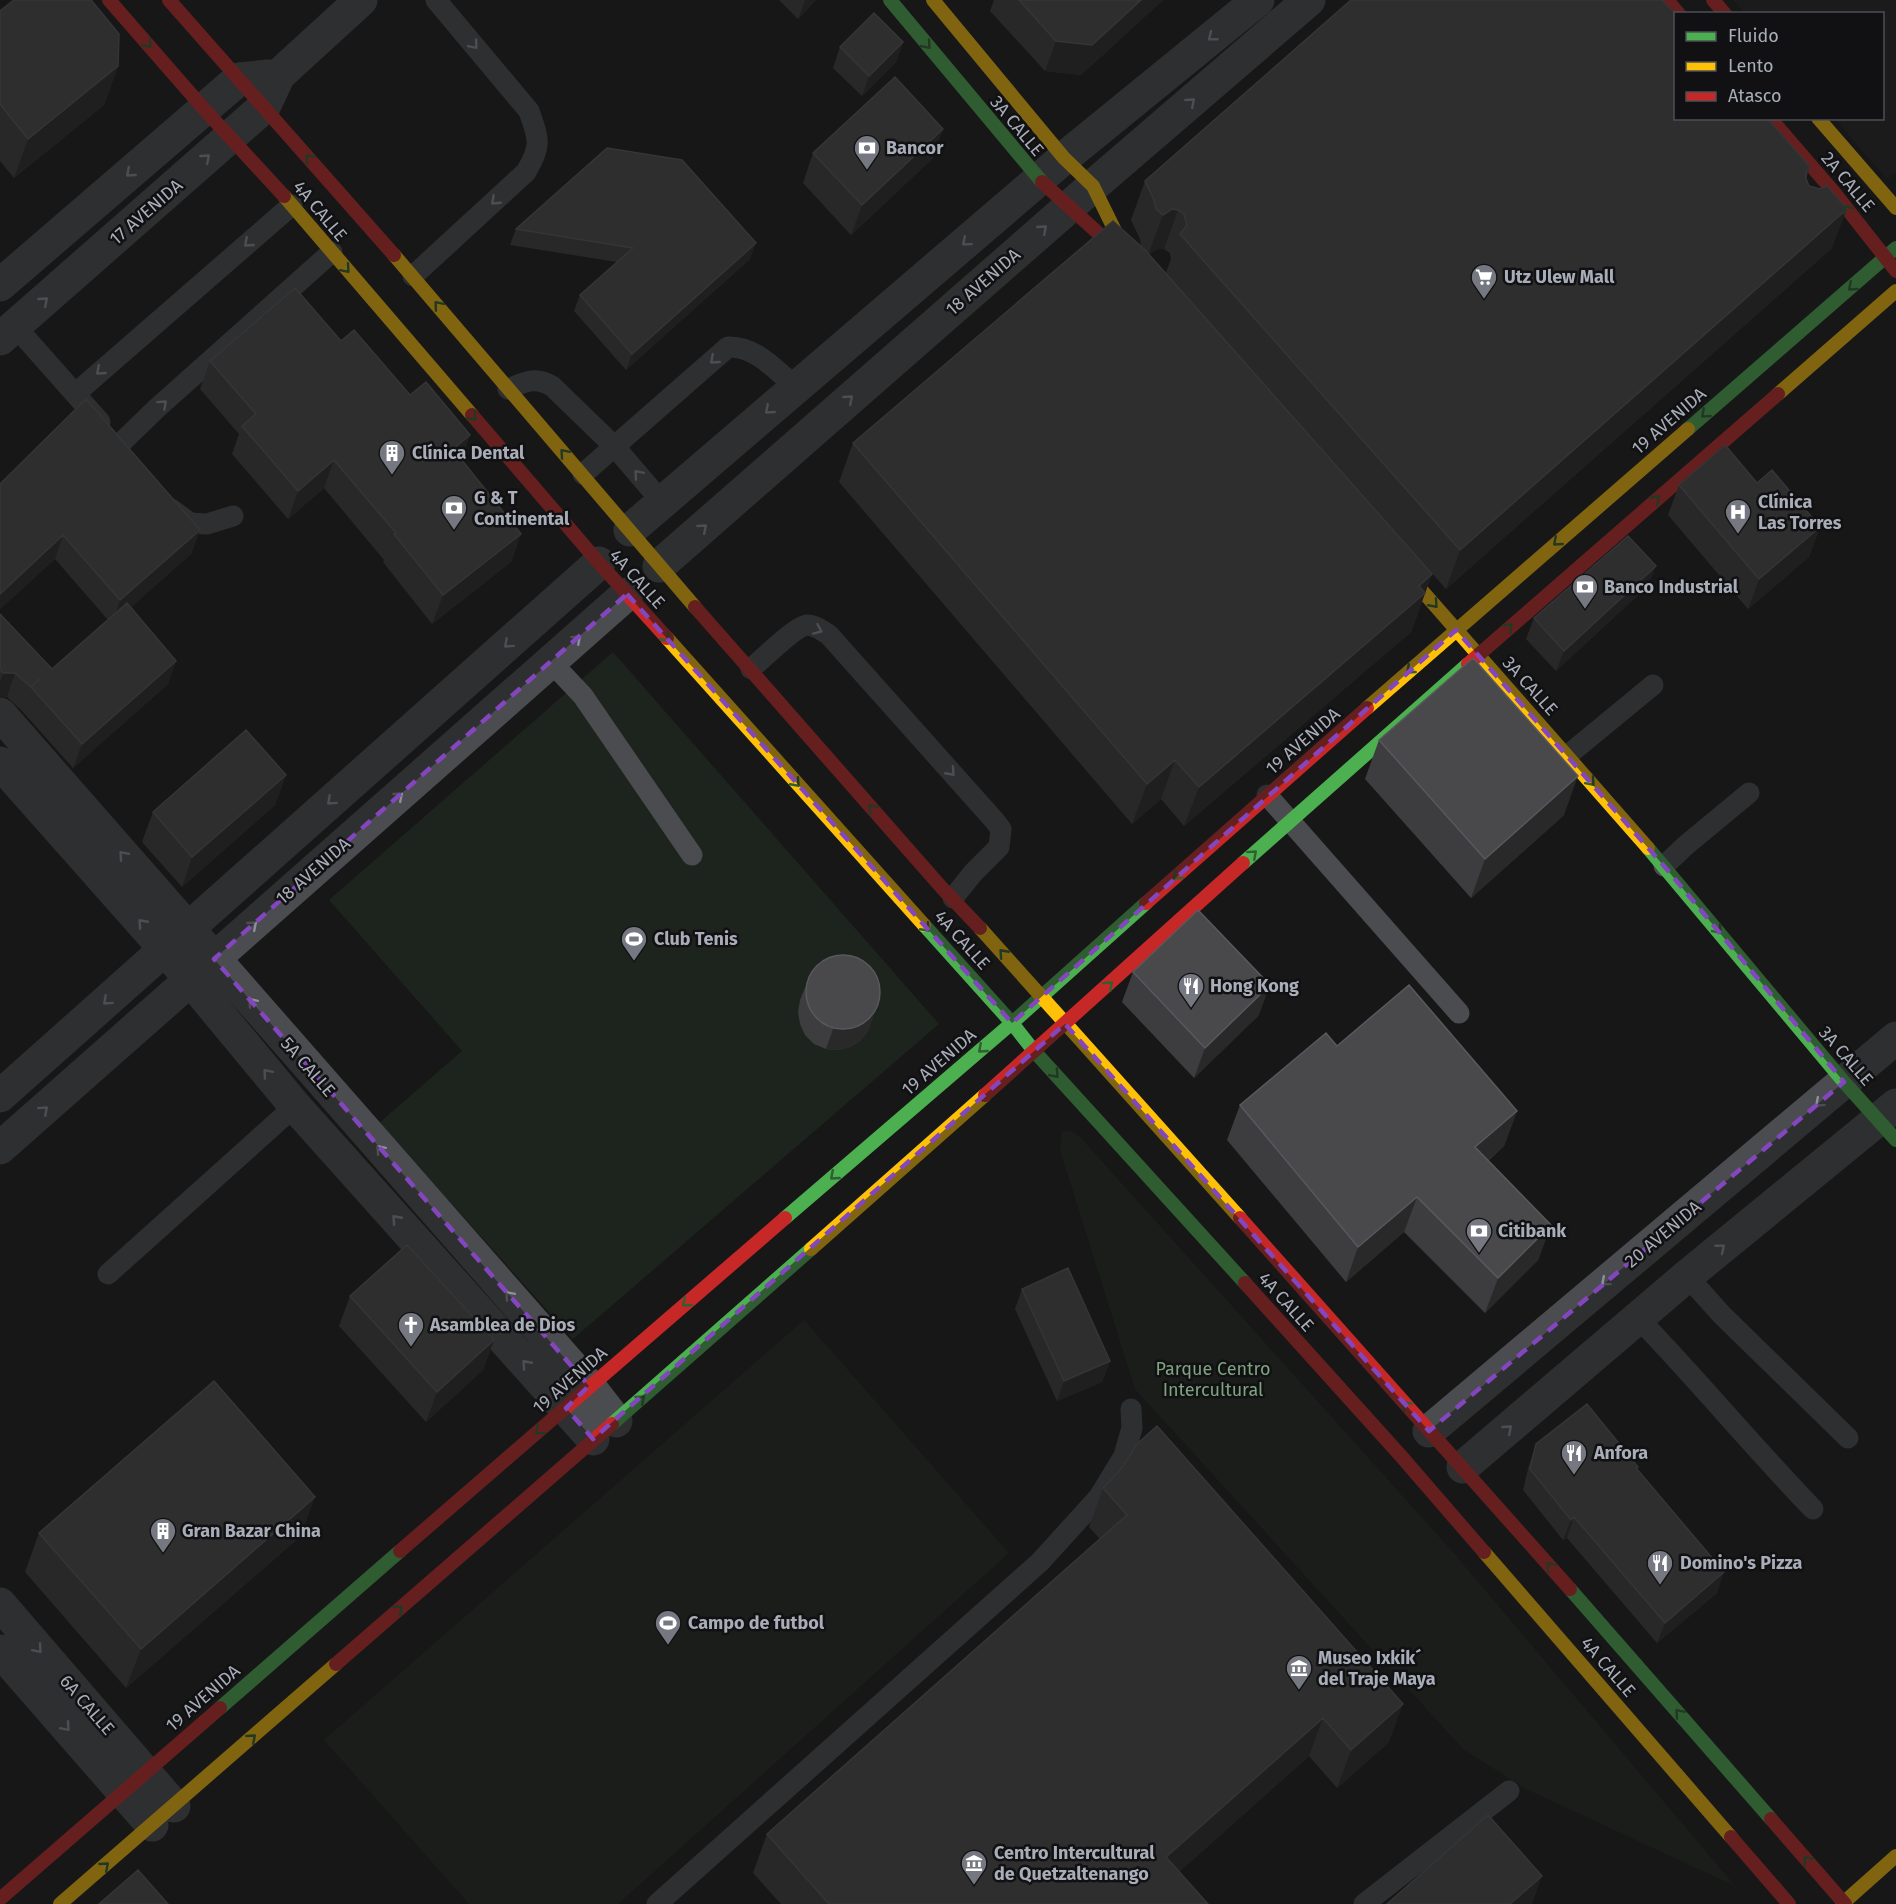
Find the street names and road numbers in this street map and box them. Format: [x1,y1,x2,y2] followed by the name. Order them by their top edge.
[985,91,1049,161] street label: 3A CALLE
[1816,147,1880,217] street label: 2A CALLE
[105,174,188,250] street label: 17 AVENIDA
[288,176,352,246] street label: 4A CALLE
[941,243,1025,320] street label: 18 AVENIDA
[1627,382,1711,459] street label: 19 AVENIDA
[605,545,669,613] street label: 4A CALLE
[1498,652,1562,720] street label: 3A CALLE
[1261,702,1345,779] street label: 19 AVENIDA
[271,832,355,909] street label: 18 AVENIDA
[930,906,994,974] street label: 4A CALLE
[1814,1022,1878,1090] street label: 3A CALLE
[897,1023,981,1100] street label: 19 AVENIDA
[276,1033,340,1101] street label: 5A CALLE
[1620,1195,1706,1272] street label: 20 AVENIDA
[1254,1268,1318,1336] street label: 4A CALLE
[528,1341,612,1418] street label: 19 AVENIDA
[1576,1632,1640,1702] street label: 4A CALLE
[161,1659,245,1736] street label: 19 AVENIDA
[55,1670,119,1740] street label: 6A CALLE

